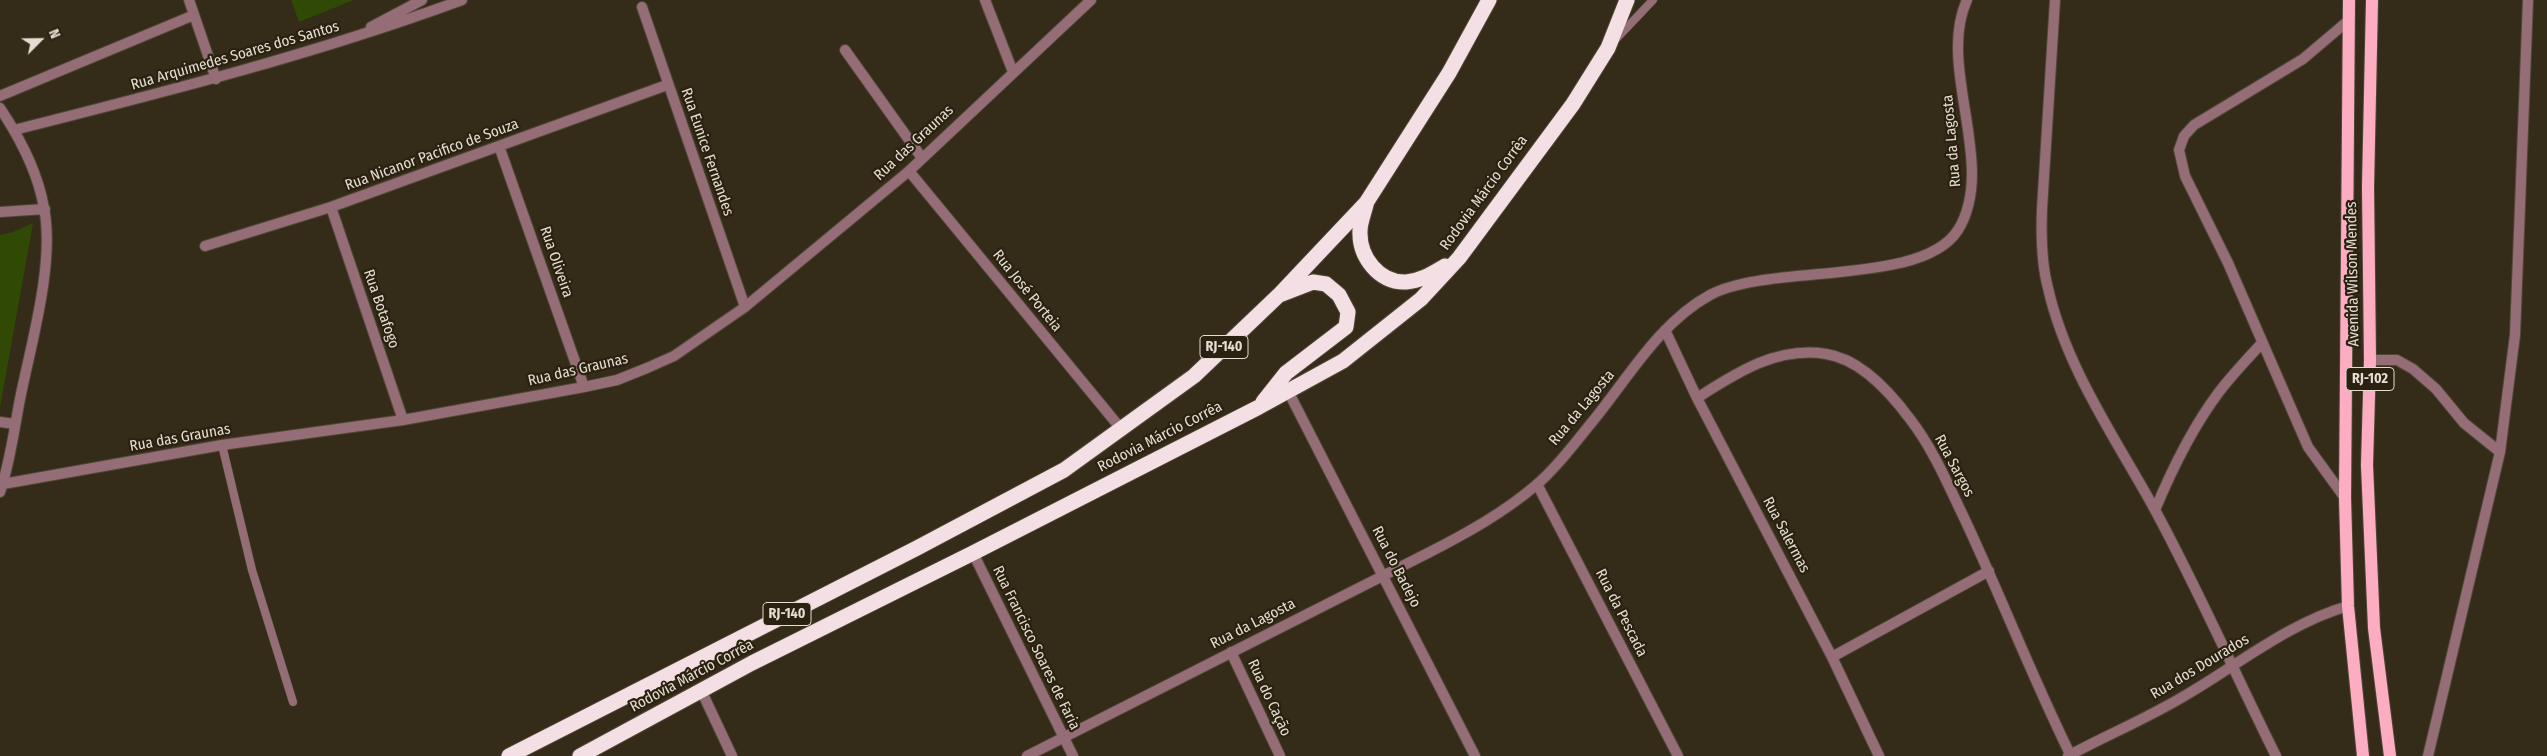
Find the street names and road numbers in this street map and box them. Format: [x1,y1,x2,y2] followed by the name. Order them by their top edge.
[129,18,341,94] street label: Rua Arquimedes Soares dos Santos
[677,86,737,218] street label: Rua Eunice Fernandes
[1939,94,1965,188] street label: Rua da Lagosta
[870,102,958,184] street label: Rua das Graunas
[343,115,521,195] street label: Rua Nicanor Pacifico de Souza
[1436,132,1532,254] street label: Rodovia Márcio Corrêa
[2343,201,2363,347] street label: Avenida Wilson Mendes
[535,224,577,300] street label: Rua Oliveira
[989,246,1065,336] street label: Rua José Porteia
[359,267,403,351] street label: Rua Botafogo
[1200,336,1248,358] road number: RJ-140
[526,350,630,390] street label: Rua das Graunas
[1545,367,1619,449] street label: Rua da Lagosta
[2346,368,2394,390] road number: RJ-102
[1095,398,1225,476] street label: Rodovia Márcio Corrêa
[128,420,232,456] street label: Rua das Graunas
[1930,432,1978,500] street label: Rua Sargos
[1759,494,1813,576] street label: Rua Salermas
[1368,523,1424,611] street label: Rua do Badejo
[988,563,1084,733] street label: Rua Francisco Soares de Faria
[1591,566,1651,660] street label: Rua da Pescada
[1208,595,1298,653] street label: Rua da Lagosta
[763,602,811,626] road number: RJ-140
[2148,631,2252,703] street label: Rua dos Dourados
[627,636,757,716] street label: Rodovia Márcio Corrêa
[1243,657,1295,739] street label: Rua do Cação

